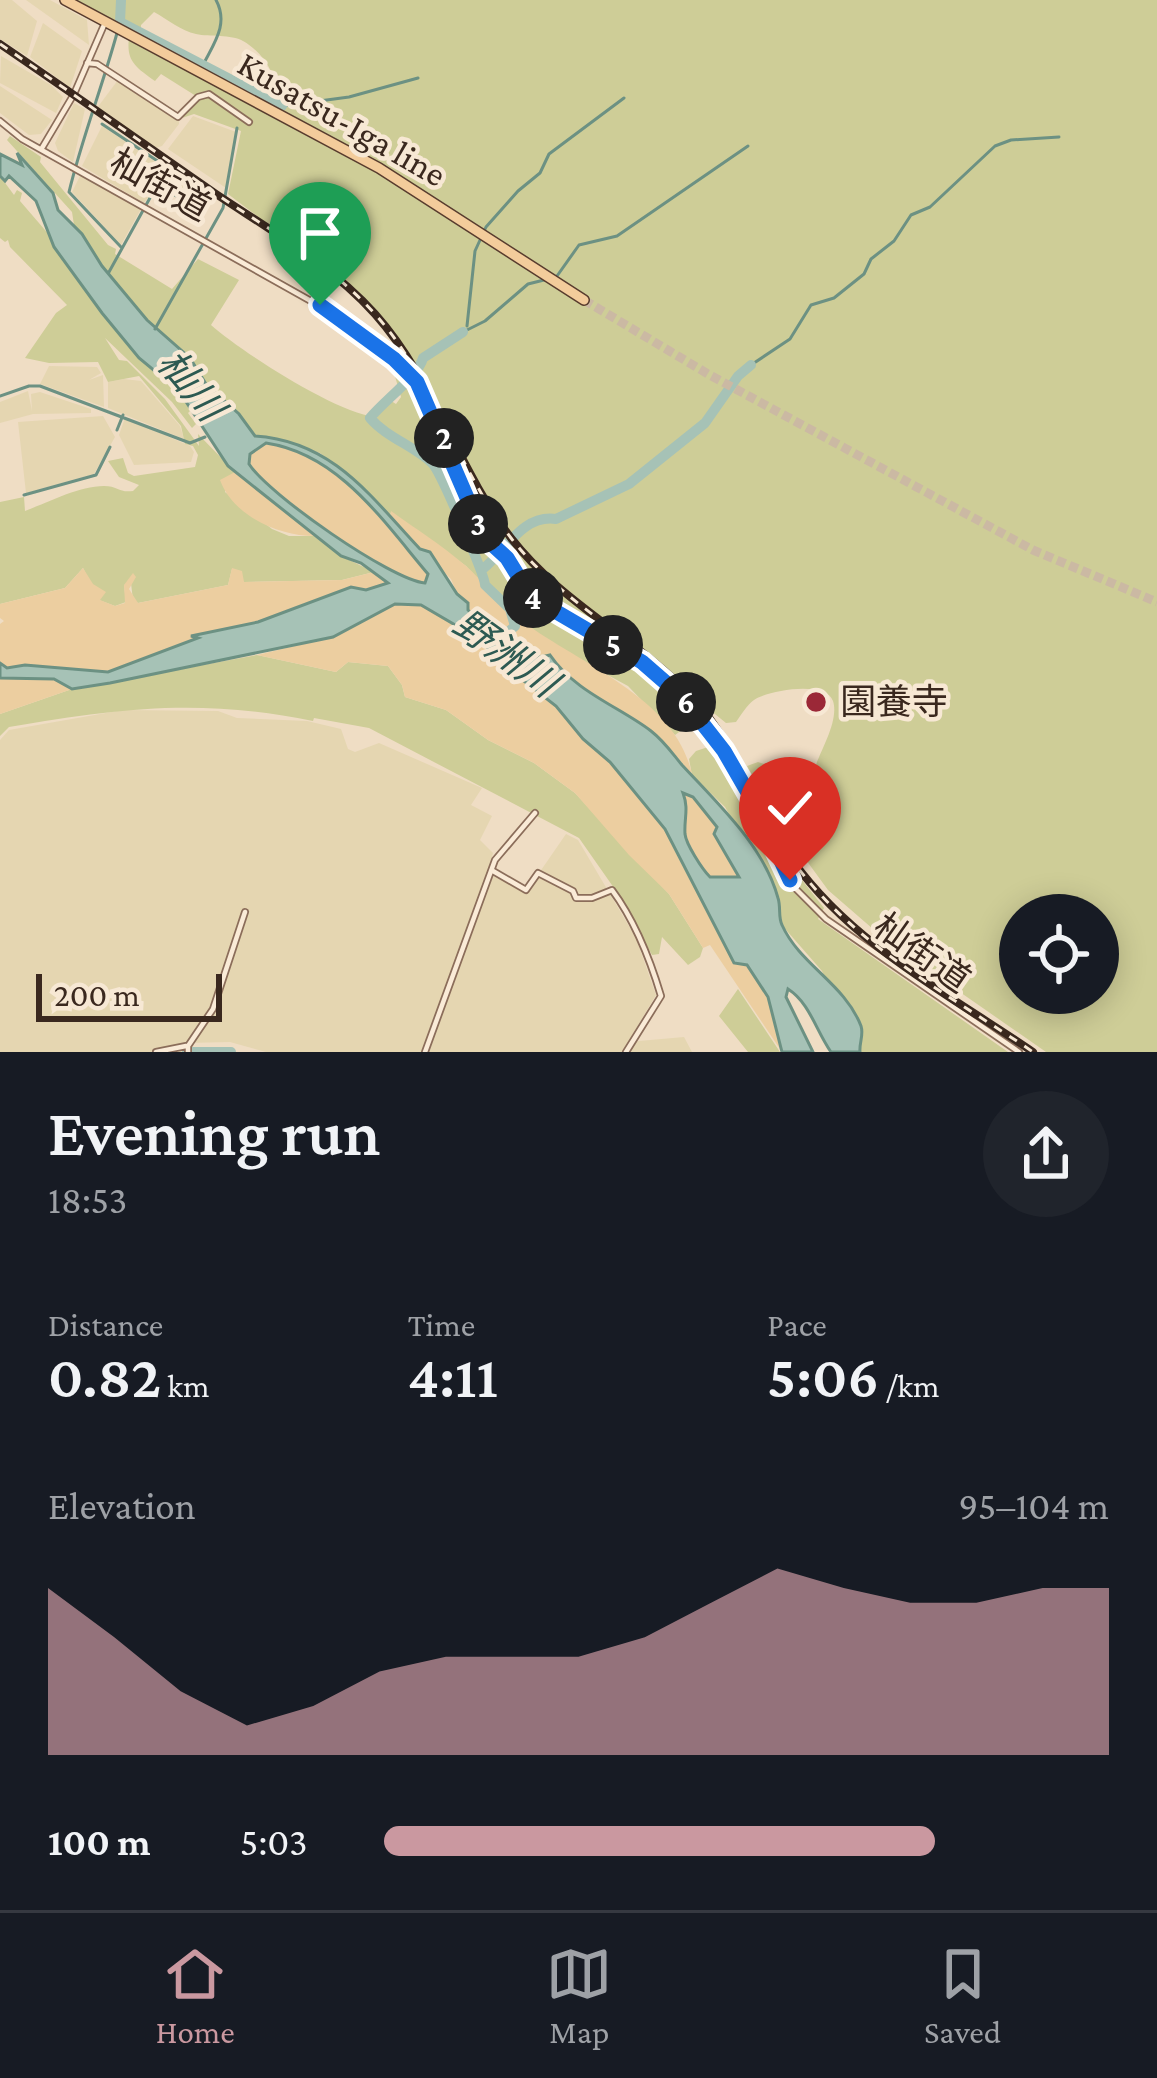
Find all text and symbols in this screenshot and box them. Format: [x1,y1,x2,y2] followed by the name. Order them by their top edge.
[231,43,453,195] street label: Kusatsu-Iga line
[103,141,217,229] street label: 杣街道
[269,182,371,305] pin
[287,200,353,266] icon: arrive
[149,341,235,432] water label: 杣川
[414,408,474,468] pin: 2
[436,419,452,456] text: 2
[448,494,508,554] pin: 3
[470,505,486,542] text: 3
[503,568,563,628] pin: 4
[524,579,542,616] text: 4
[446,601,569,707] water label: 野洲川
[583,615,643,675] pin: 5
[605,626,621,663] text: 5
[656,672,716,732] pin: 6
[840,682,948,722] place label: 園養寺
[677,683,695,720] text: 6
[803,689,829,715] marker: 園養寺
[739,757,841,880] pin
[757,775,823,841] icon: check
[999,894,1119,1014] map controls
[999,894,1119,1014] button: locate
[866,906,978,1000] street label: 杣街道
[36,968,222,1021] scale bar
[54,976,140,1013] text: 200 m
[983,1091,1109,1217] button: share
[48,1096,380,1169] text: Evening run
[48,1178,127,1221] text: 18:53
[48,1306,163,1343] text: Distance
[408,1306,475,1343] text: Time
[767,1306,827,1343] text: Pace
[48,1343,161,1410] text: 0.82
[408,1343,498,1410] text: 4:11
[767,1343,879,1410] text: 5:06
[161,1367,209,1404] text: km
[879,1367,940,1404] text: /km
[48,1484,196,1527] text: Elevation
[959,1484,1109,1527] text: 95–104 m
[48,1820,151,1863] text: 100 m
[240,1820,308,1863] text: 5:03
[156,1941,235,2050] tab: Home
[546,1941,612,2050] tab: Map
[924,1941,1001,2050] tab: Saved

